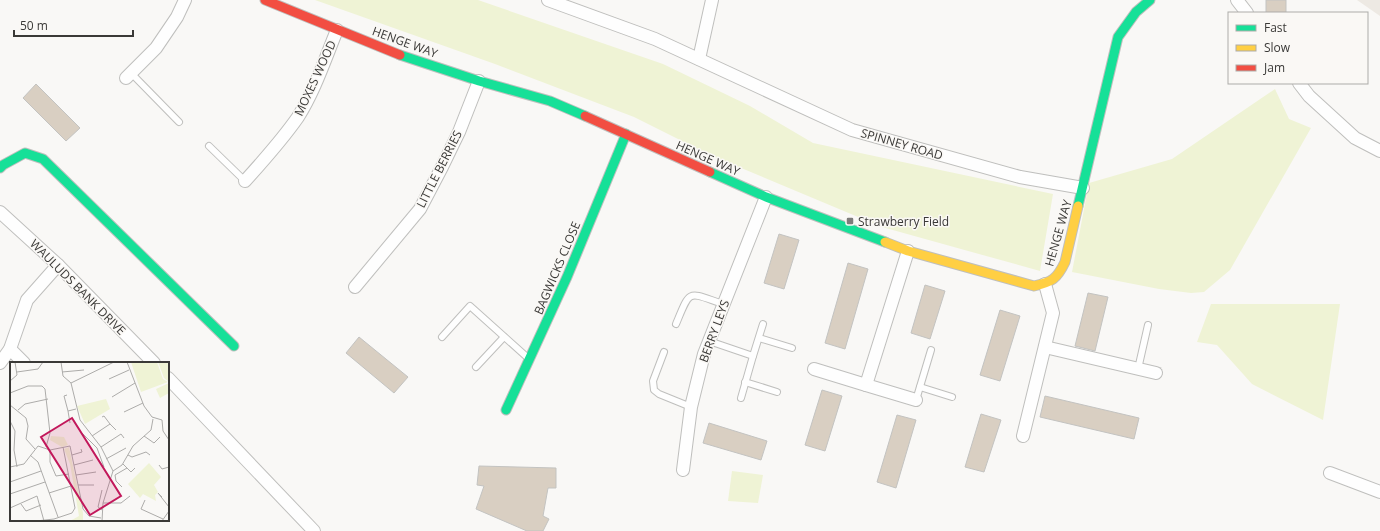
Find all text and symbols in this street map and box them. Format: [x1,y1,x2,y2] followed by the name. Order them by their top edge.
[14,12,133,38] scale bar
[1228,12,1368,84] legend
[20,17,48,34] text: 50 m
[1264,19,1287,36] text: Fast
[370,22,440,62] street label: HENGE WAY
[290,37,340,119] street label: MOXES WOOD
[1264,39,1291,56] text: Slow
[1263,59,1285,76] text: Jam
[859,124,945,164] street label: SPINNEY ROAD
[412,127,466,211] street label: LITTLE BERRIES
[673,136,743,180] street label: HENGE WAY
[1040,197,1076,268] street label: HENGE WAY
[858,213,949,230] place label: Strawberry Field
[845,216,855,226] marker: Strawberry Field
[530,219,584,317] street label: BAGWICKS CLOSE
[26,235,130,339] street label: WAULUDS BANK DRIVE
[695,297,733,365] street label: BERRY LEYS
[10,362,169,521] inset map

